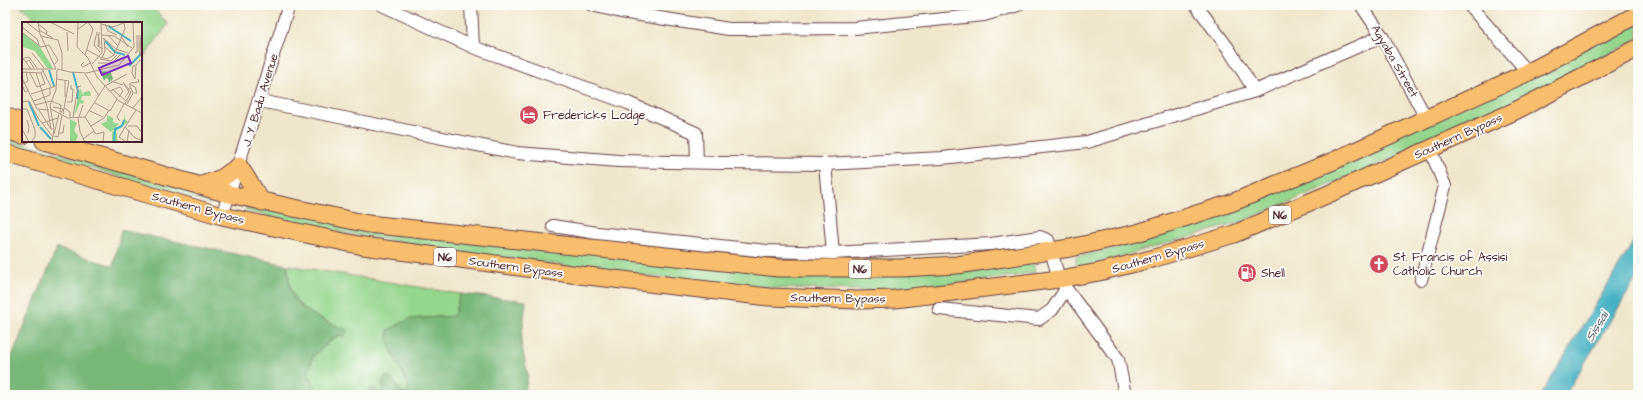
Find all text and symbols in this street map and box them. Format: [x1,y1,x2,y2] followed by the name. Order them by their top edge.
[22,22,142,142] inset map
[1366,22,1422,101] street label: Agyaba Street
[238,51,283,149] street label: J. Y. Badu Avenue
[518,104,540,126] hotel icon: Fredericks Lodge
[543,107,646,125] place label: Fredericks Lodge
[1411,109,1506,164] street label: Southern Bypass
[149,188,246,230] street label: Southern Bypass
[1269,206,1291,224] road number: N6
[1110,235,1207,279] street label: Southern Bypass
[434,248,456,266] road number: N6
[1393,249,1508,280] place label: St. Francis of Assisi Catholic Church
[467,252,564,284] street label: Southern Bypass
[1368,253,1390,275] church icon: St. Francis of Assisi Catholic Church
[849,260,871,278] road number: N6
[1236,262,1258,284] fuel station icon: Shell
[1261,265,1285,282] place label: Shell
[790,289,886,309] street label: Southern Bypass
[1581,306,1614,345] water label: Sissai

